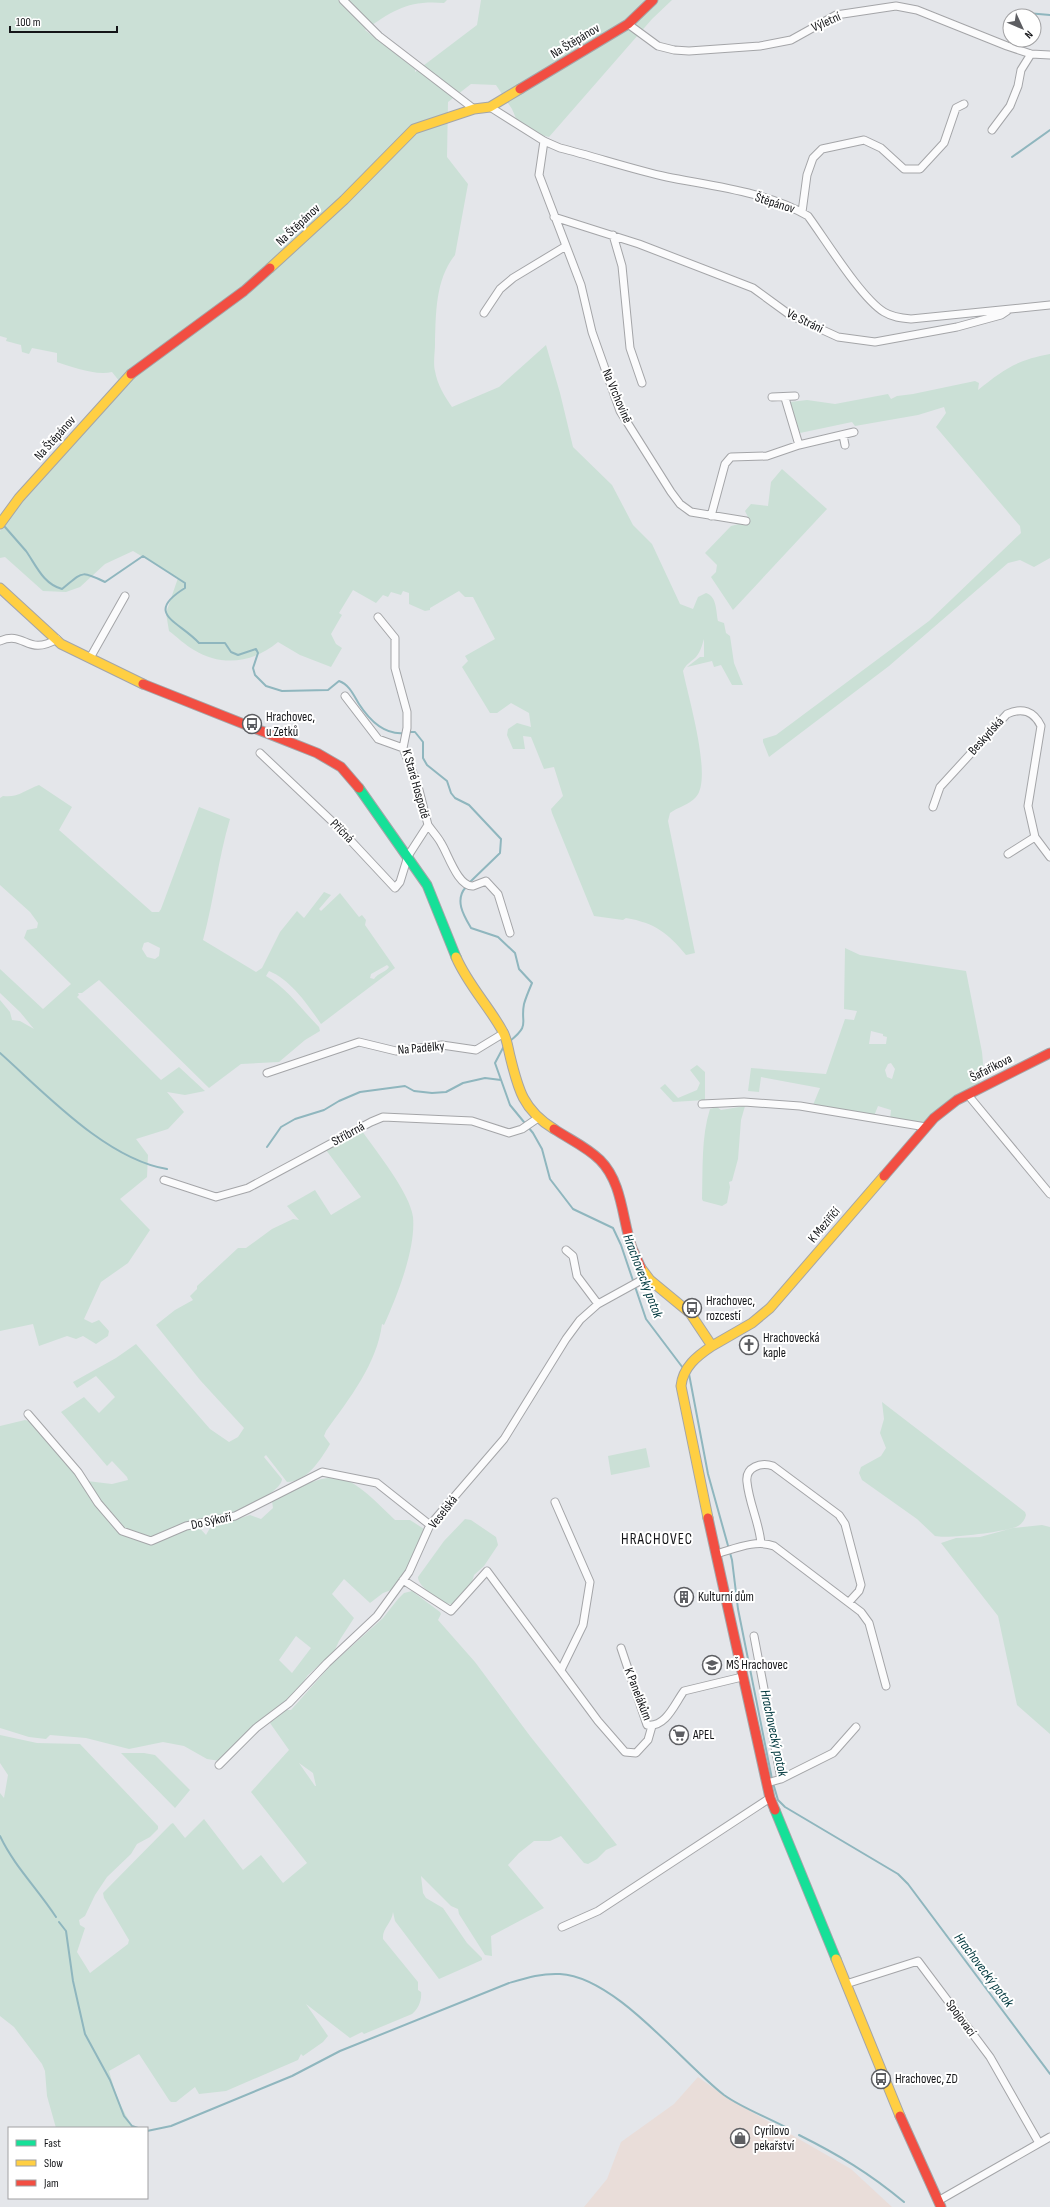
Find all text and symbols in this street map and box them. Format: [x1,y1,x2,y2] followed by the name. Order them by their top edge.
[10,8,117,34] scale bar
[809,8,844,35] street label: Výletní
[1002,8,1042,48] north arrow
[16,15,41,30] text: 100 m
[547,19,603,62] street label: Na Štěpánov
[1022,28,1036,41] text: N
[753,188,797,217] street label: Štěpánov
[272,200,323,249] street label: Na Štěpánov
[784,305,826,337] street label: Ve Stráni
[598,367,636,425] street label: Na Vrchovině
[30,412,79,464] street label: Na Štěpánov
[266,709,315,740] place label: Hrachovec, u Zetků
[241,713,263,735] bus stop icon: Hrachovec, u Zetků
[965,714,1007,758] street label: Beskydská
[398,747,434,821] street label: K Staré Hospodě
[327,816,357,846] street label: Příčná
[397,1038,445,1058] street label: Na Padělky
[967,1050,1015,1085] street label: Šafaříkova
[329,1118,367,1150] street label: Stříbrná
[804,1203,844,1246] street label: K Meziříčí
[619,1232,667,1321] water label: Hrachovecký potok
[706,1293,755,1324] place label: Hrachovec, rozcestí
[681,1297,703,1319] bus stop icon: Hrachovec, rozcestí
[763,1330,820,1361] place label: Hrachovecká kaple
[738,1334,760,1356] church icon: Hrachovecká kaple
[425,1492,461,1532] street label: Veselská
[189,1509,233,1533] street label: Do Sýkoří
[621,1530,693,1549] district label: HRACHOVEC
[673,1586,695,1608] building icon: Kulturní dům
[698,1589,754,1605] place label: Kulturní dům
[701,1654,723,1676] school or university icon: MŠ Hrachovec
[726,1656,788,1673] place label: MŠ Hrachovec
[621,1665,655,1723] street label: K Panelákům
[756,1688,792,1779] water label: Hrachovecký potok
[668,1724,690,1746] supermarket icon: APEL
[692,1727,714,1743] place label: APEL
[951,1930,1018,2011] water label: Hrachovecký potok
[942,1997,980,2040] street label: Spojovací
[870,2068,892,2090] bus stop icon: Hrachovec, ZD
[895,2071,958,2087] place label: Hrachovec, ZD
[754,2123,795,2154] place label: Cyrilovo pekařství
[8,2127,148,2199] legend
[729,2127,751,2149] shop icon: Cyrilovo pekařství
[44,2136,61,2151] text: Fast
[44,2156,63,2171] text: Slow
[43,2176,59,2191] text: Jam

